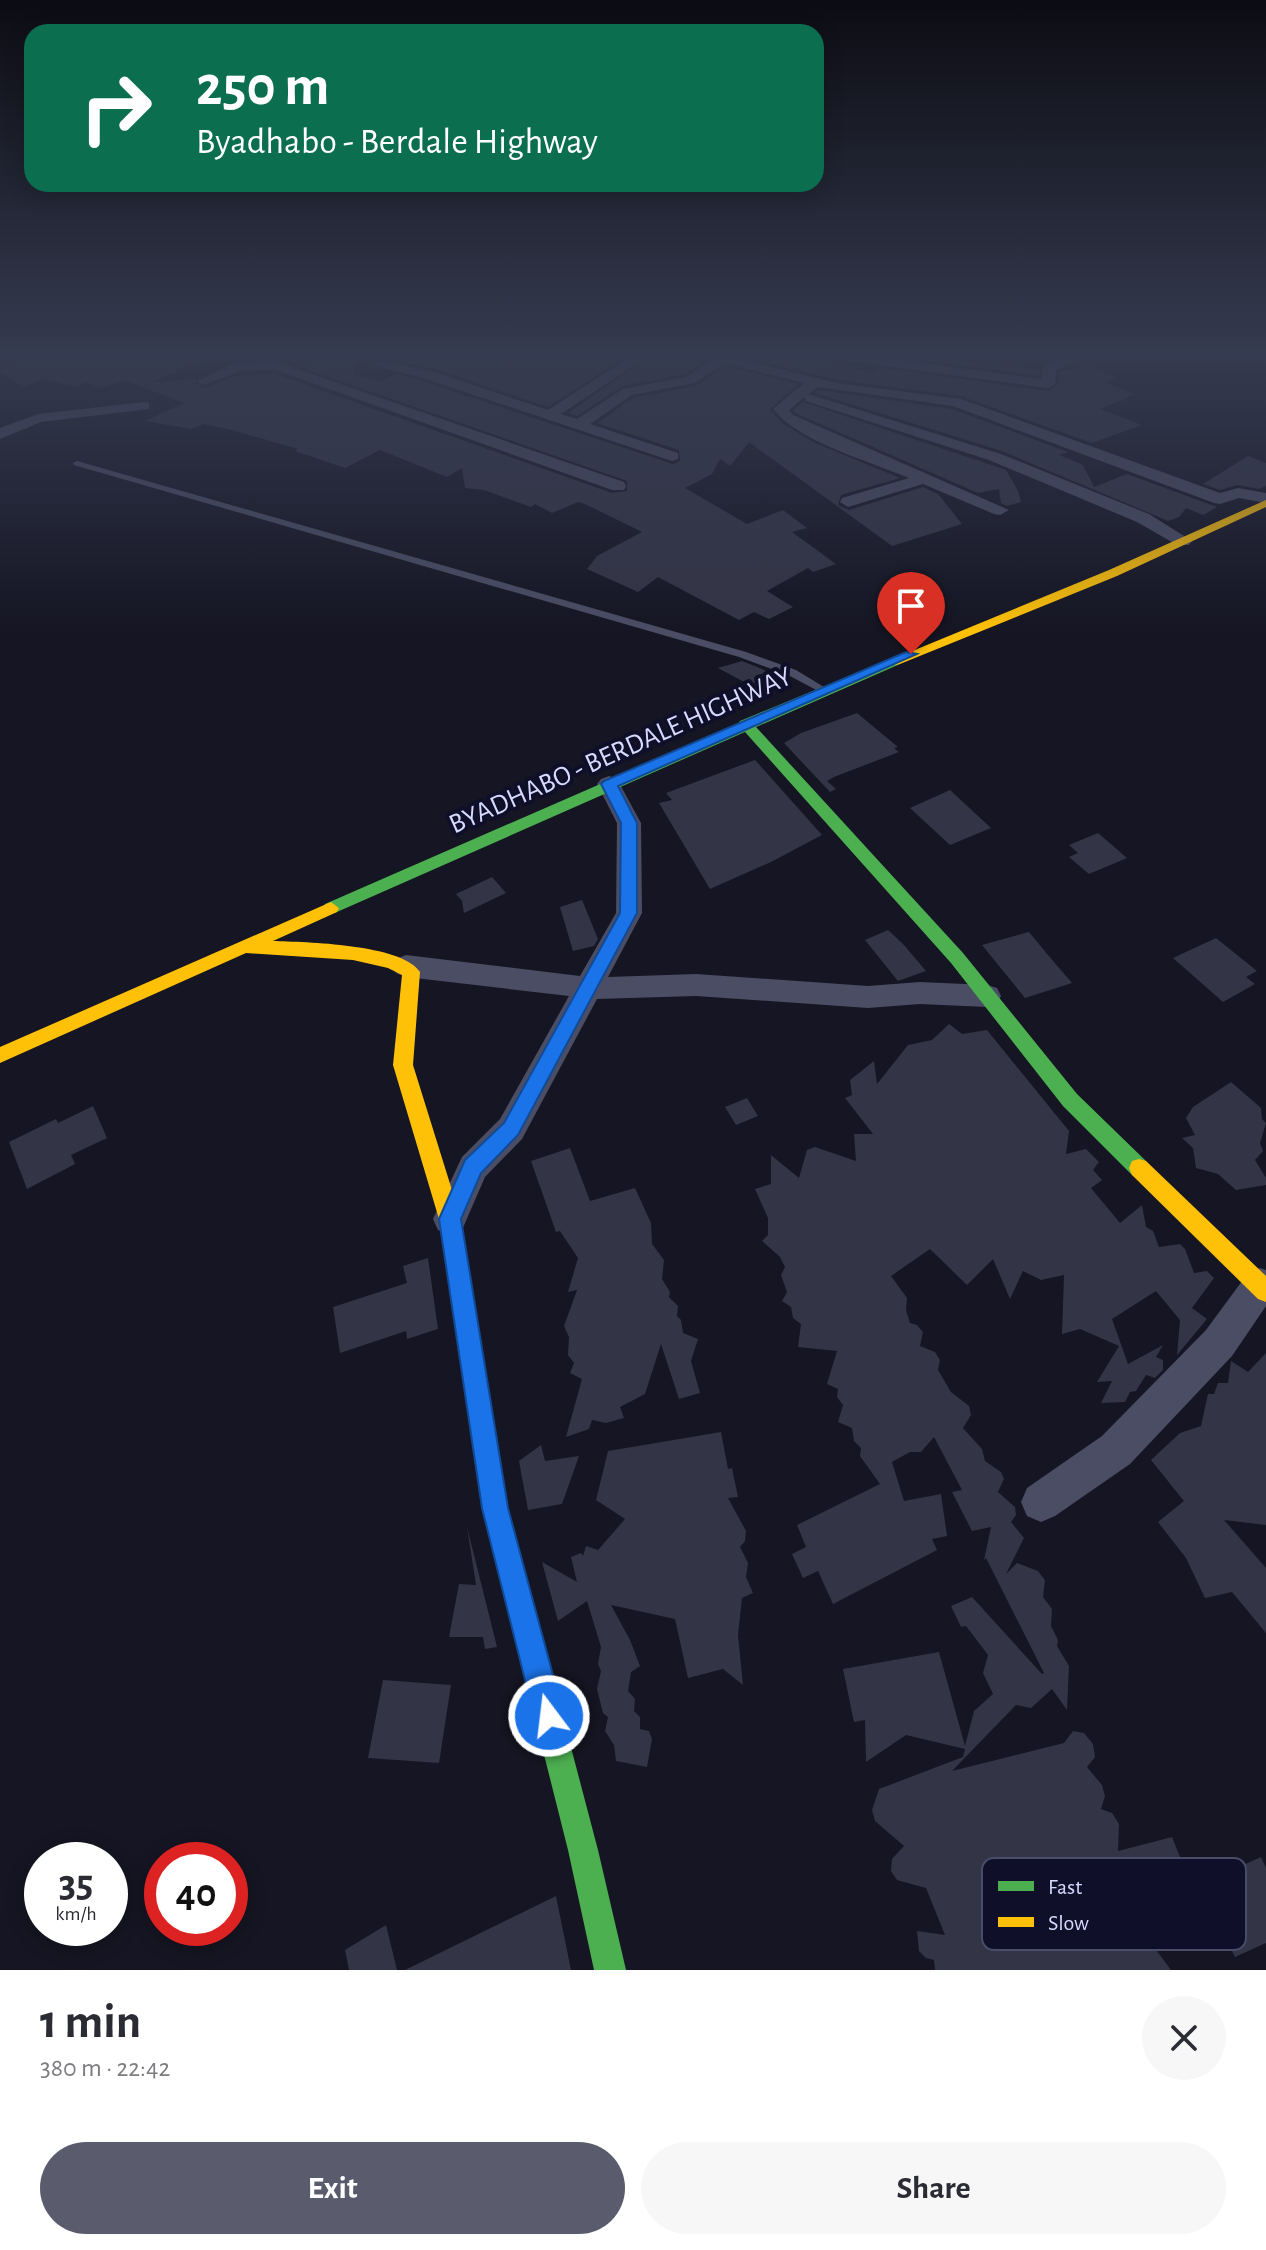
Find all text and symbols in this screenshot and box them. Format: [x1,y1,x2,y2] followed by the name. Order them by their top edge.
[64,56,168,160] icon: right
[196,59,329,115] text: 250 m
[196,124,598,160] text: Byadhabo - Berdale Highway
[877,572,945,654] pin
[889,584,933,628] icon: arrive
[445,662,797,839] street label: BYADHABO - BERDALE HIGHWAY
[507,1674,591,1758] position arrow
[144,1842,248,1946] speed limit sign: 40
[982,1858,1246,1950] legend
[59,1864,93,1904] text: 35
[1048,1876,1082,1898] text: Fast
[55,1904,97,1924] text: km/h
[1048,1912,1089,1934] text: Slow
[1142,1996,1226,2080] button: close
[40,1999,141,2047] text: 1 min
[40,2055,170,2081] text: 380 m · 22:42
[40,2142,625,2234] button: Exit
[641,2142,1226,2234] button: Share

